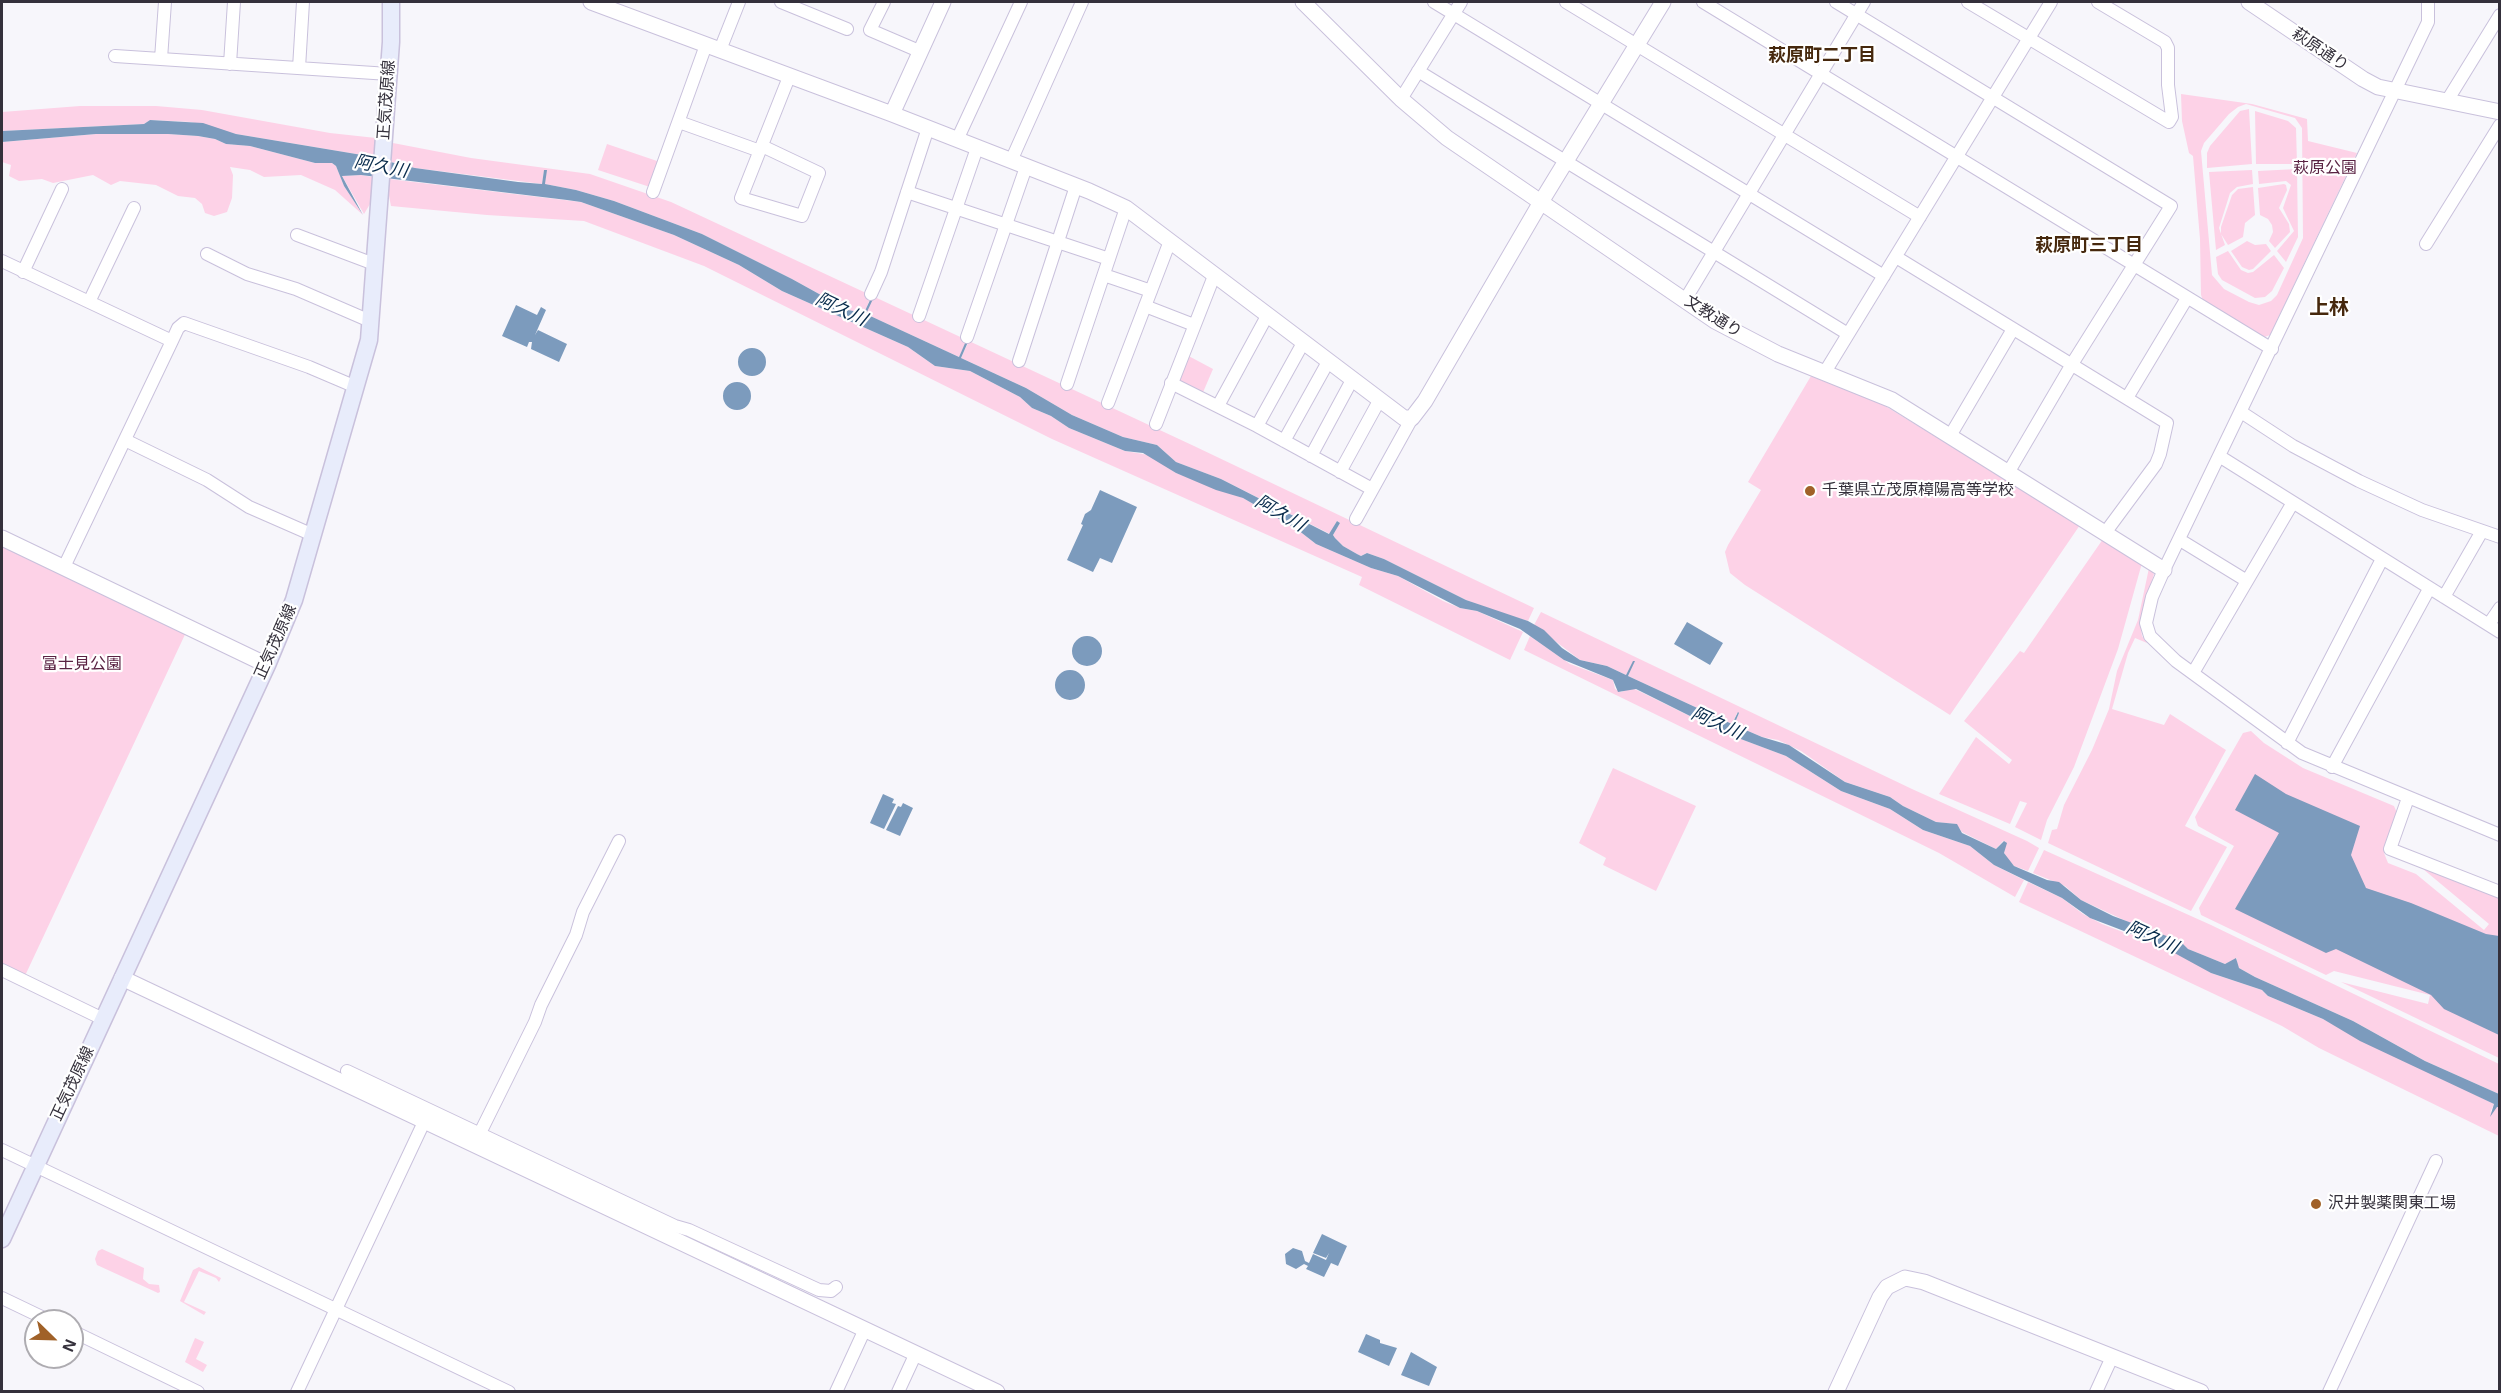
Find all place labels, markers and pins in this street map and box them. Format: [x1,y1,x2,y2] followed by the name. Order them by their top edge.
[1822,481,2014,501] place label: 千葉県立茂原樟陽高等学校
[1803,484,1817,498] marker: 千葉県立茂原樟陽高等学校
[2328,1194,2456,1214] place label: 沢井製薬関東工場
[2309,1197,2323,1211] marker: 沢井製薬関東工場

